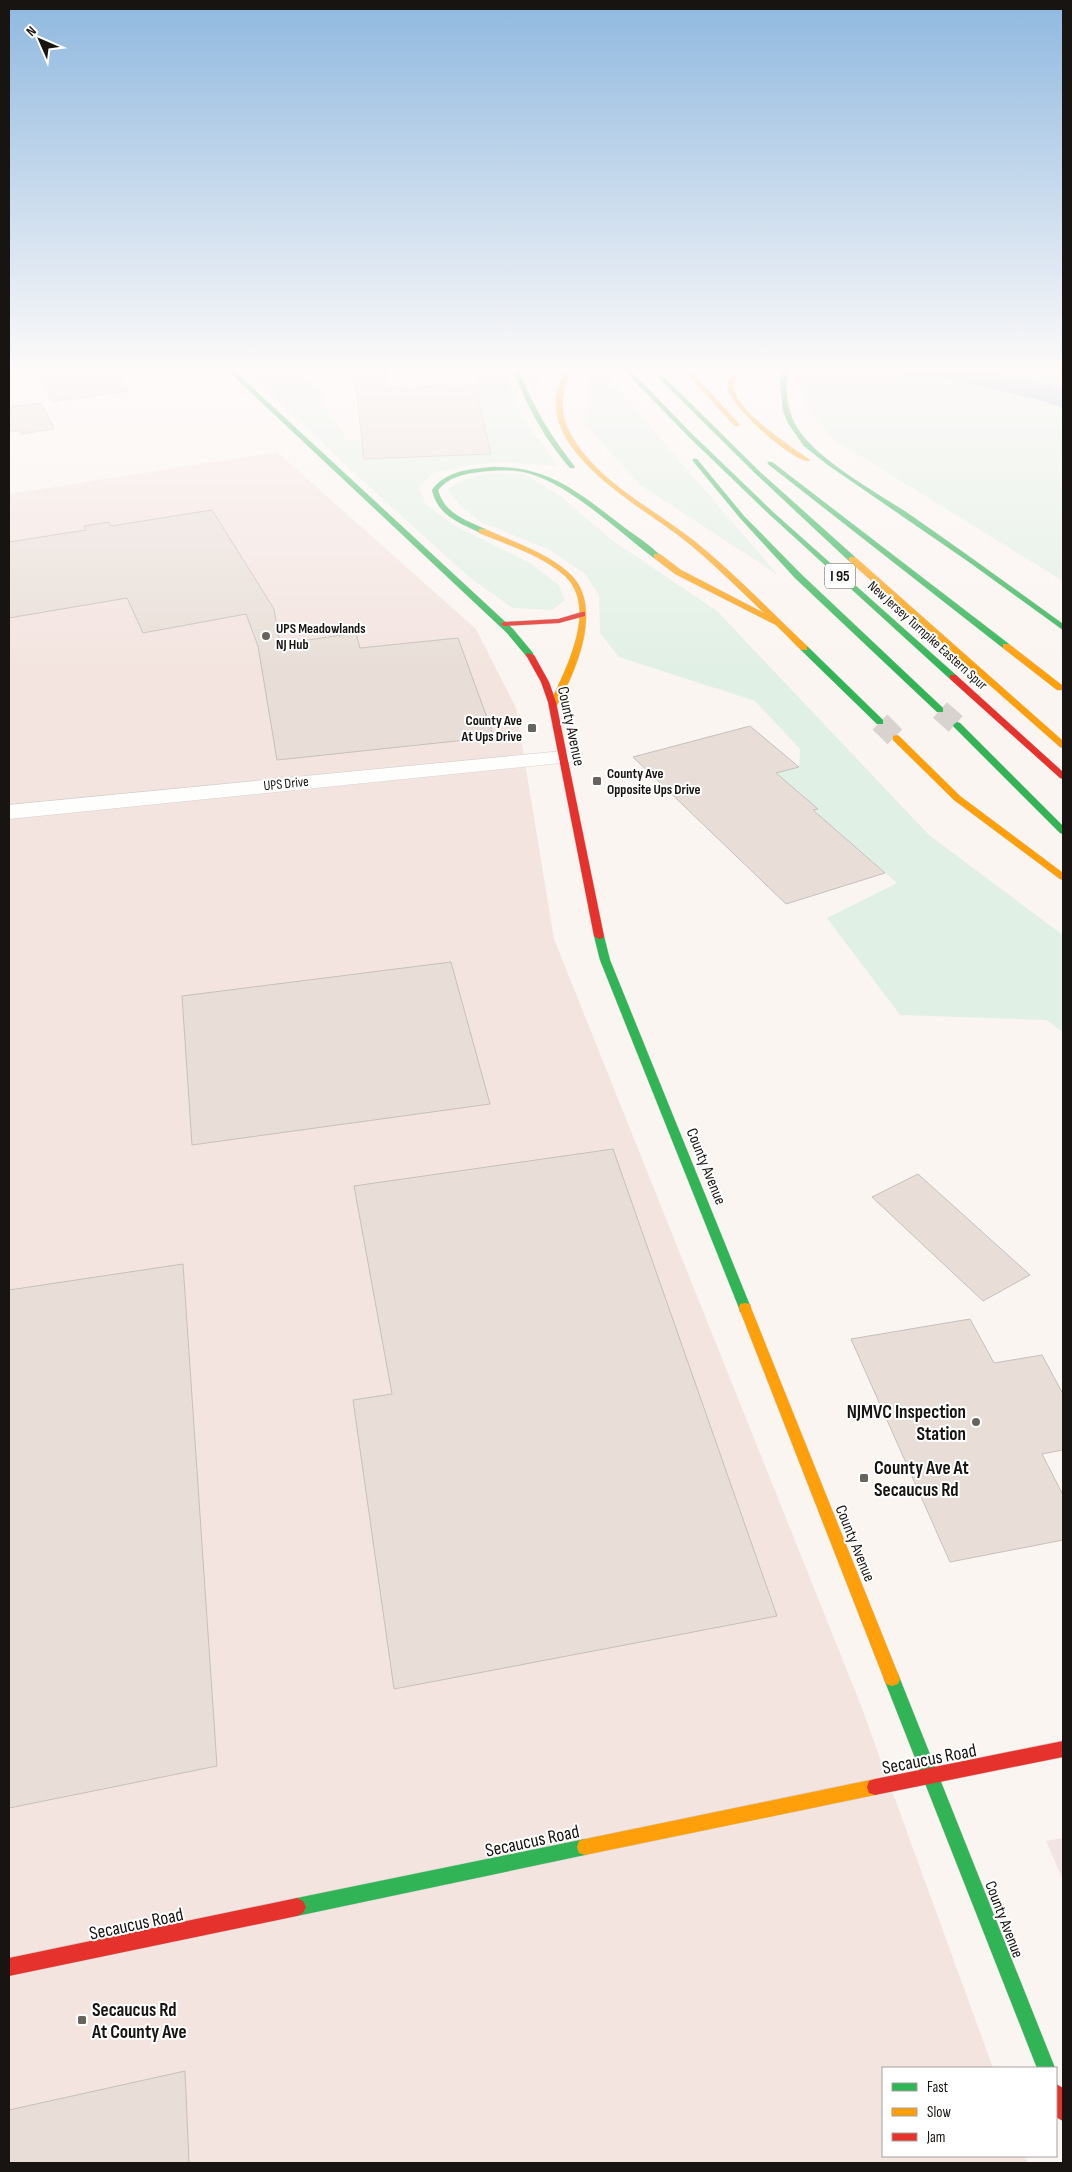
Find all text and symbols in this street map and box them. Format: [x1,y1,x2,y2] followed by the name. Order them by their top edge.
[15,15,65,65] north arrow
[23,23,40,40] text: N
[825,564,855,588] road number: I 95
[864,577,991,694] street label: New Jersey Turnpike Eastern Spur
[276,620,366,653] place label: UPS Meadowlands NJ Hub
[260,630,272,642] marker: UPS Meadowlands NJ Hub
[553,685,588,768] street label: County Avenue
[461,712,522,745] place label: County Ave At Ups Drive
[526,722,538,734] marker: County Ave At Ups Drive
[607,765,701,798] place label: County Ave Opposite Ups Drive
[263,773,310,794] street label: UPS Drive
[591,775,603,787] marker: County Ave Opposite Ups Drive
[682,1126,730,1208] street label: County Avenue
[847,1401,966,1446] place label: NJMVC Inspection Station
[970,1416,982,1428] marker: NJMVC Inspection Station
[874,1457,969,1502] place label: County Ave At Secaucus Rd
[858,1472,870,1484] marker: County Ave At Secaucus Rd
[831,1503,879,1585] street label: County Avenue
[880,1739,978,1780] street label: Secaucus Road
[483,1820,581,1863] street label: Secaucus Road
[980,1878,1027,1961] street label: County Avenue
[87,1903,185,1946] street label: Secaucus Road
[91,1999,187,2044] place label: Secaucus Rd At County Ave
[76,2014,88,2026] marker: Secaucus Rd At County Ave
[882,2067,1057,2157] legend
[927,2078,949,2097] text: Fast
[927,2103,951,2122] text: Slow
[926,2128,945,2147] text: Jam

